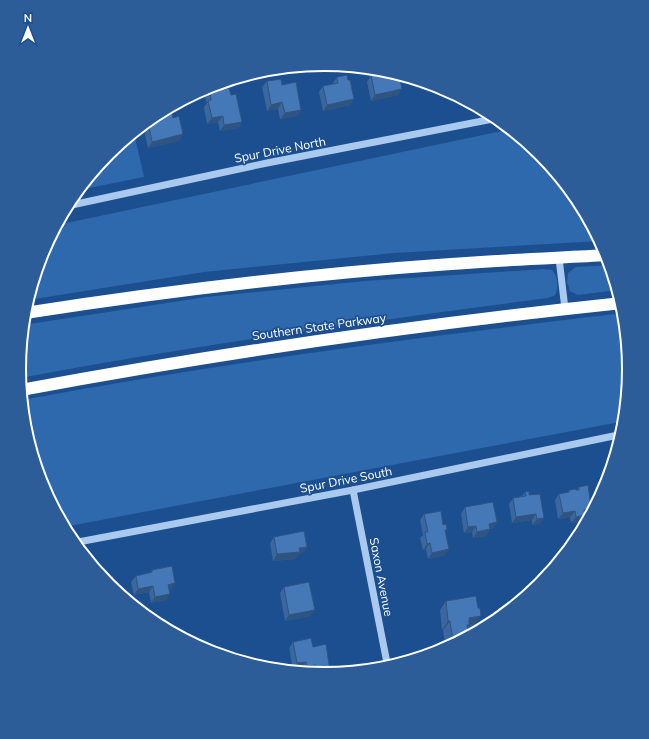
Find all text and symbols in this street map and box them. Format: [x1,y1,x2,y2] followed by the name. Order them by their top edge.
[8,8,48,48] north arrow
[24,11,32,25] text: N
[233,133,327,166] street label: Spur Drive North
[251,310,387,343] street label: Southern State Parkway
[298,463,393,496] street label: Spur Drive South
[367,536,396,617] street label: Saxon Avenue

